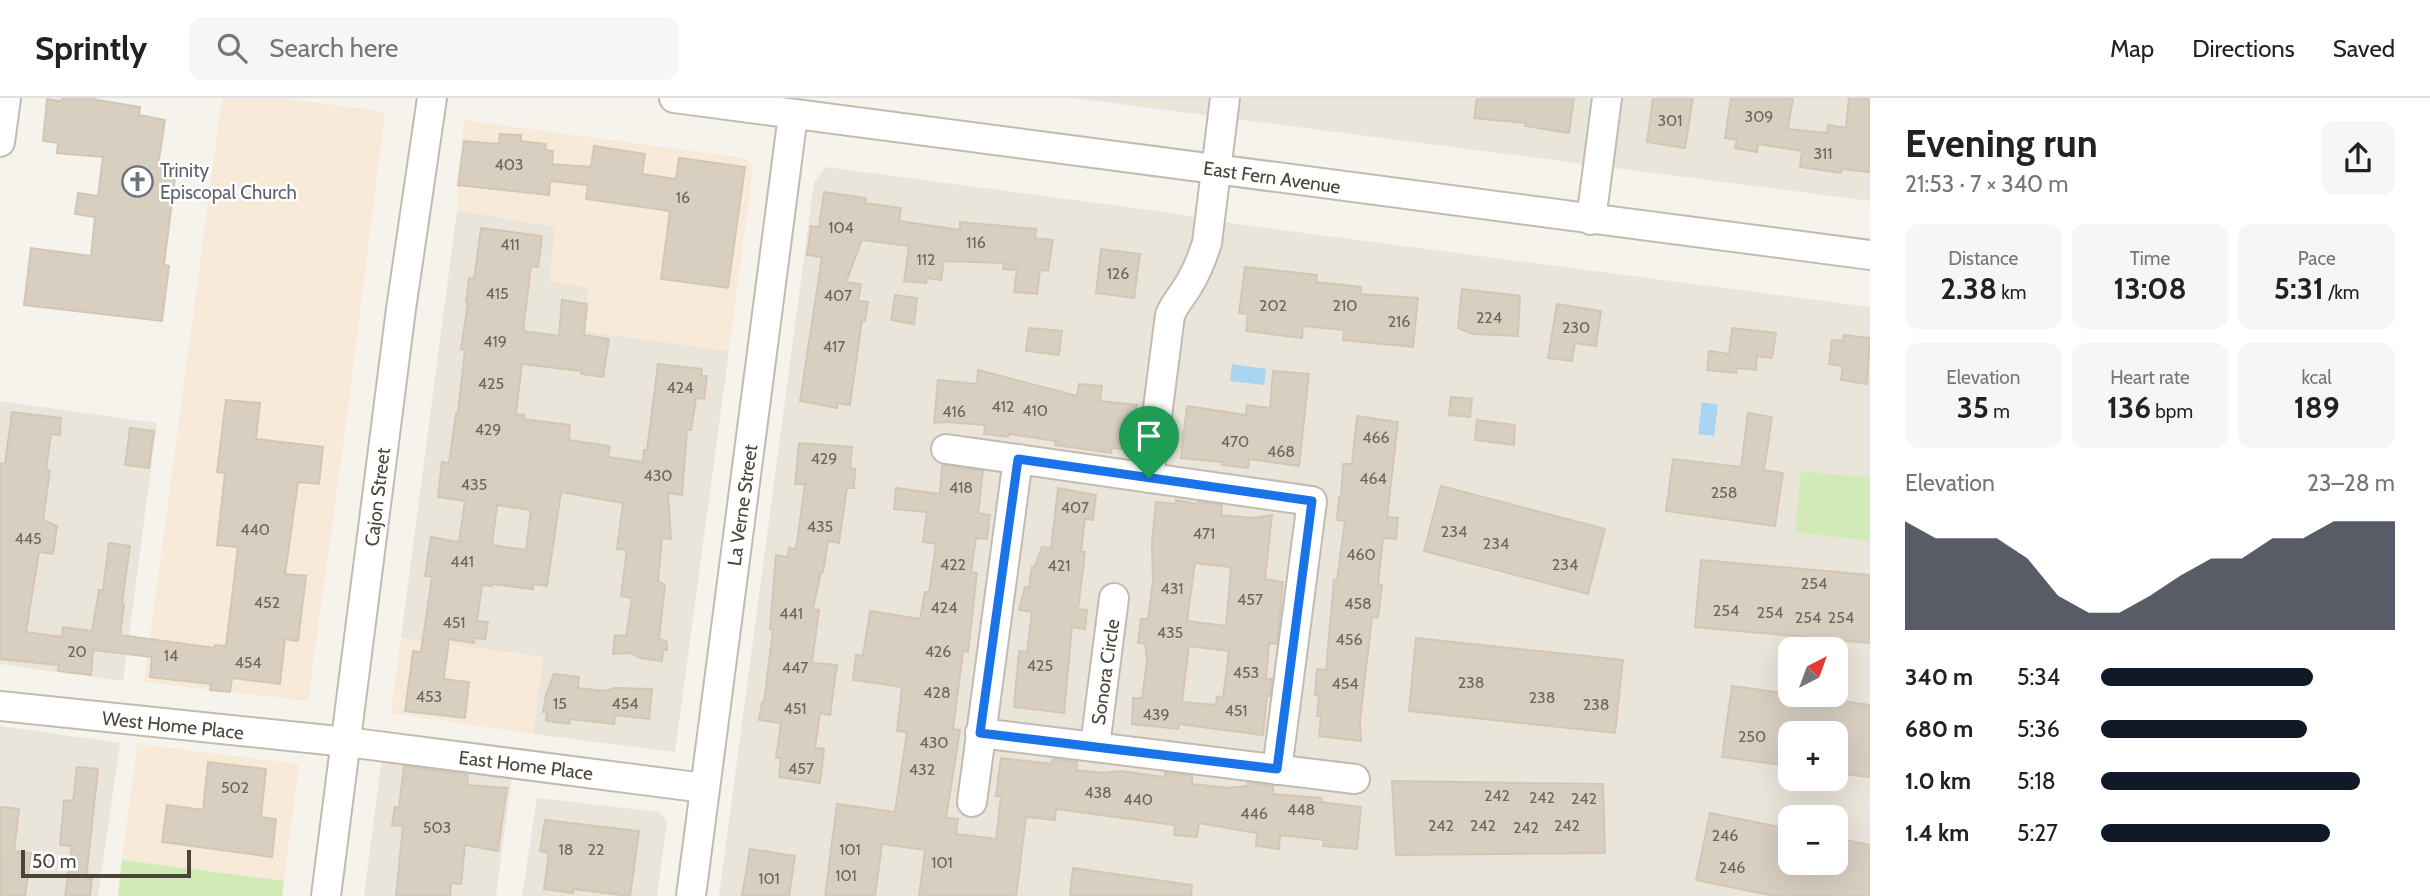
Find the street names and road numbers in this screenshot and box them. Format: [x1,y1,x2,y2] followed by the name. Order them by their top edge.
[1202,156,1342,199] street label: East Fern Avenue
[723,442,762,567] street label: La Verne Street
[360,446,395,548] street label: Cajon Street
[1087,617,1124,727] street label: Sonora Circle
[101,707,245,744] street label: West Home Place
[458,746,595,785] street label: East Home Place

